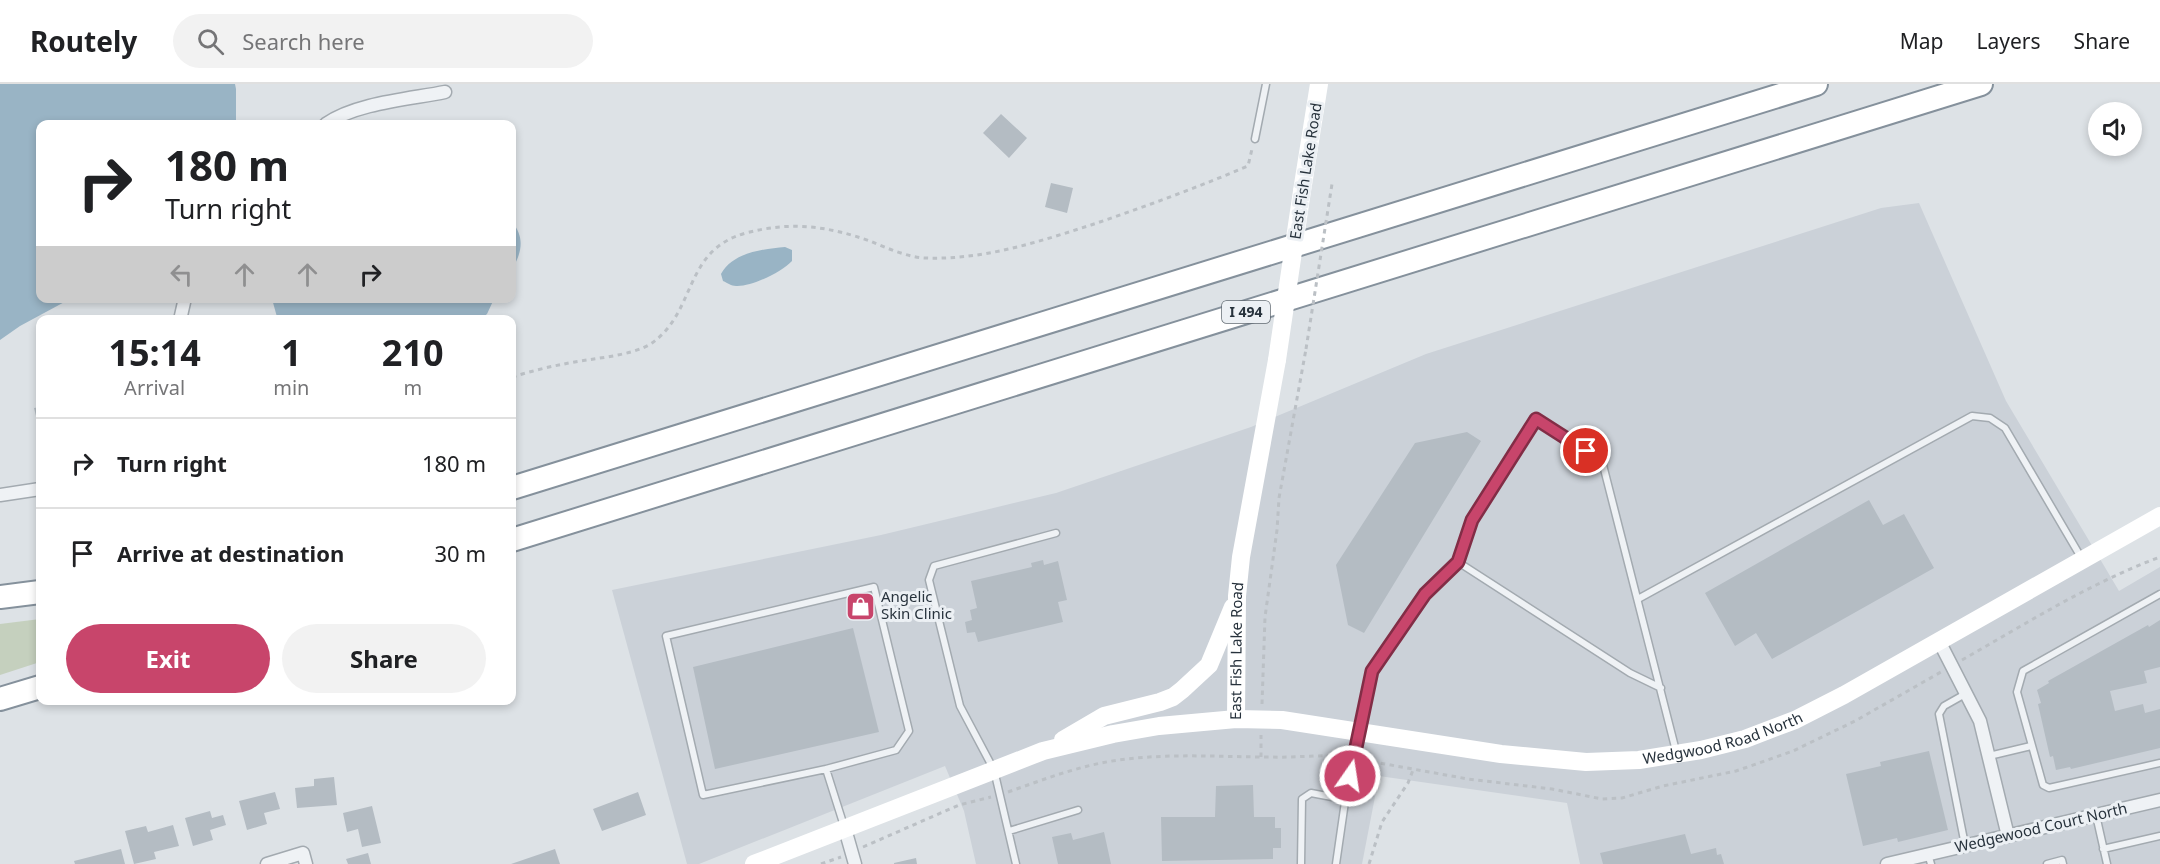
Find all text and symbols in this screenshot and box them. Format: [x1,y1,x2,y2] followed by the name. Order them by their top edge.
[173,14,593,68] search box
[30,22,137,60] text: Routely
[194,25,227,58] icon: search
[242,26,365,56] text: Search here
[1900,27,1944,55] text: Map
[1977,27,2041,55] text: Layers
[2074,27,2130,55] text: Share
[1284,101,1326,241] street label: East Fish Lake Road
[2088,102,2142,156] map controls
[2088,102,2142,156] button: sound
[165,136,289,193] text: 180 m
[66,144,144,222] icon: right
[165,190,291,227] text: Turn right
[165,258,198,291] icon: left
[228,258,261,291] icon: ahead
[291,258,324,291] icon: ahead
[354,258,387,291] icon: right
[1222,301,1270,323] road number: I 494
[108,328,201,377] text: 15:14
[281,328,302,377] text: 1
[382,328,444,377] text: 210
[124,374,185,401] text: Arrival
[273,374,309,401] text: min
[403,374,422,401] text: m
[1560,425,1611,476] pin
[1569,434,1602,467] icon: arrive
[66,447,99,480] icon: right
[117,448,227,478] text: Turn right
[422,448,486,478] text: 180 m
[66,537,99,570] icon: arrive
[117,538,344,568] text: Arrive at destination
[435,538,486,568] text: 30 m
[1225,581,1247,720] street label: East Fish Lake Road
[881,586,952,623] place label: Angelic Skin Clinic
[844,590,876,622] shop icon: Angelic Skin Clinic
[66,624,270,693] button: Exit
[282,624,486,693] button: Share
[1641,707,1806,768] street label: Wedgwood Road North
[1318,744,1382,808] position arrow
[1953,797,2129,857] street label: Wedgewood Court North

